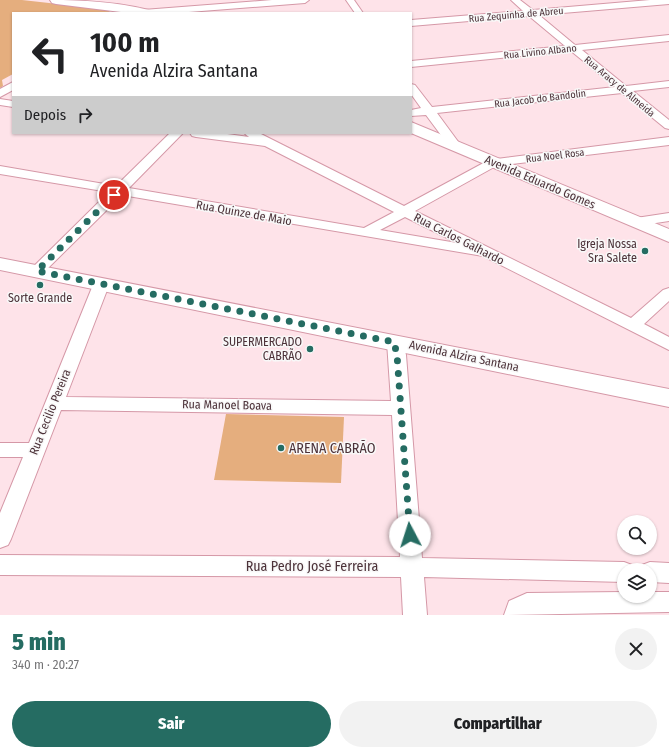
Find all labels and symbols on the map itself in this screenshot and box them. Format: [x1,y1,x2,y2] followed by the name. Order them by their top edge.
[468,5,564,25] street label: Rua Zequinha de Abreu
[503,42,577,62] street label: Rua Livino Albano
[582,54,657,120] street label: Rua Aracy de Almeida
[494,87,587,111] street label: Rua Jacob do Bandolin
[525,146,585,166] street label: Rua Noel Rosa
[483,152,597,212] street label: Avenida Eduardo Gomes
[97,178,131,212] pin
[195,198,293,228] street label: Rua Quinze de Maio
[411,210,507,268] street label: Rua Carlos Galhardo
[577,237,637,265] place label: Igreja Nossa Sra Salete
[640,246,650,256] marker: Igreja Nossa Sra Salete
[35,280,45,290] marker: Sorte Grande
[8,291,72,305] place label: Sorte Grande
[223,335,302,363] place label: SUPERMERCADO CABRÃO
[408,338,520,375] street label: Avenida Alzira Santana
[305,344,315,354] marker: SUPERMERCADO CABRÃO
[26,367,74,457] street label: Rua Cecilio Pereira
[182,397,272,413] street label: Rua Manoel Boava
[289,440,376,457] place label: ARENA CABRÃO
[276,443,286,453] marker: ARENA CABRÃO
[389,514,431,556] position arrow
[246,558,378,575] street label: Rua Pedro José Ferreira

